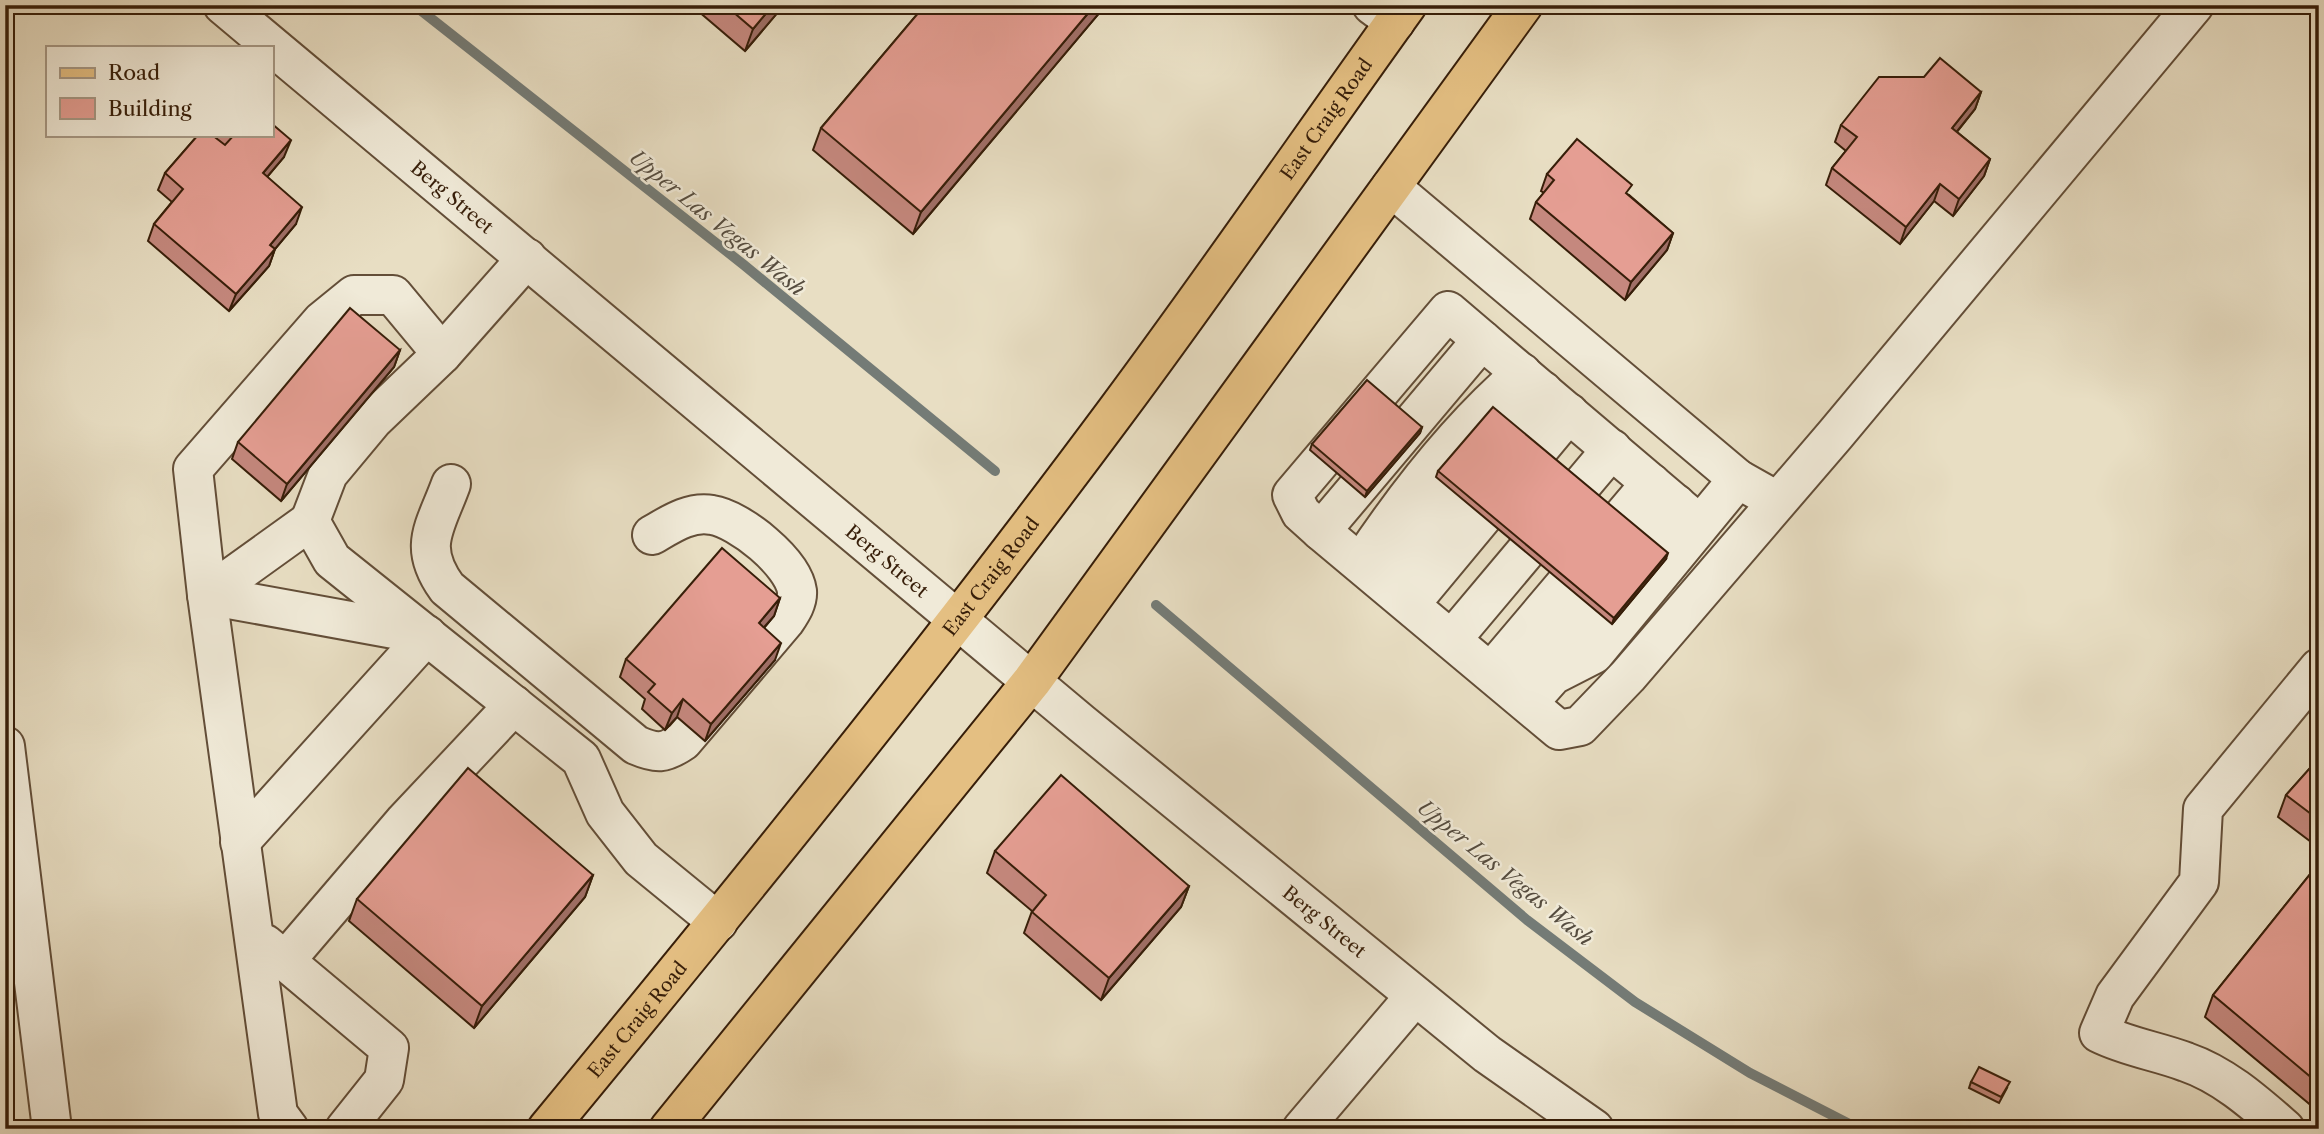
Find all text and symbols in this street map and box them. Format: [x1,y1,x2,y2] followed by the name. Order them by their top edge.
[46,46,273,136] legend
[1276,54,1378,184] street label: East Craig Road
[108,60,160,85] text: Road
[108,96,193,121] text: Building
[625,144,810,301] water label: Upper Las Vegas Wash
[406,156,498,239] street label: Berg Street
[938,512,1045,640] street label: East Craig Road
[841,520,933,603] street label: Berg Street
[1413,794,1598,951] water label: Upper Las Vegas Wash
[1278,881,1371,963] street label: Berg Street
[583,957,692,1082] street label: East Craig Road

